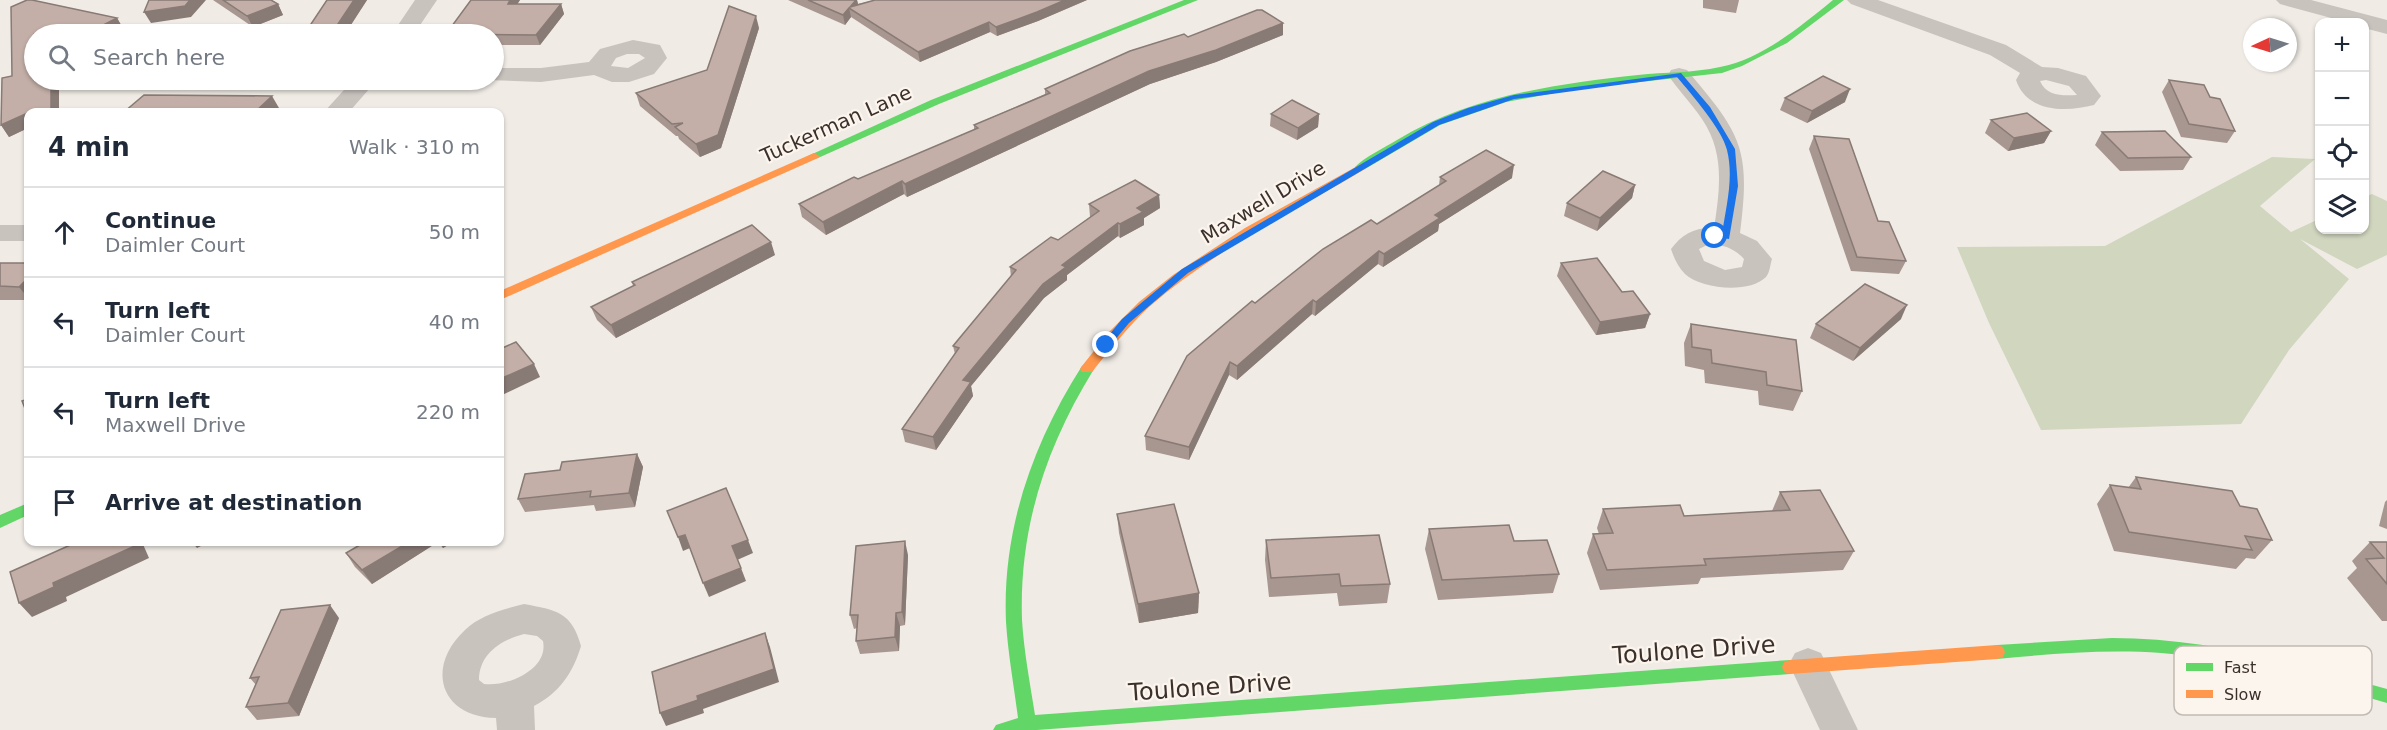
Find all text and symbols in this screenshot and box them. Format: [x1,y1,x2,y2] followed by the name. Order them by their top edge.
[2243,18,2297,72] north arrow
[2315,18,2369,234] map controls
[2315,18,2369,72] button: +
[24,24,504,90] search box
[45,41,78,74] icon: search
[93,45,225,70] text: Search here
[2315,72,2369,126] button: −
[756,80,915,169] street label: Tuckerman Lane
[2315,126,2369,180] button: locate
[48,132,130,162] text: 4 min
[349,135,480,159] text: Walk · 310 m
[1196,155,1330,249] street label: Maxwell Drive
[2315,180,2369,234] button: layers
[105,208,216,233] text: Continue
[48,216,81,249] icon: ahead
[429,220,480,244] text: 50 m
[1701,222,1727,248] route start
[105,233,245,257] text: Daimler Court
[105,298,210,323] text: Turn left
[48,306,81,339] icon: left
[429,310,480,334] text: 40 m
[105,323,245,347] text: Daimler Court
[1092,331,1118,357] route end
[105,388,210,413] text: Turn left
[48,396,81,429] icon: left
[416,400,480,424] text: 220 m
[105,413,246,437] text: Maxwell Drive
[48,486,81,519] icon: arrive
[105,490,362,515] text: Arrive at destination
[1611,630,1776,670] street label: Toulone Drive
[2174,646,2372,715] legend
[2224,658,2256,677] text: Fast
[1127,667,1292,707] street label: Toulone Drive
[2224,685,2261,704] text: Slow

